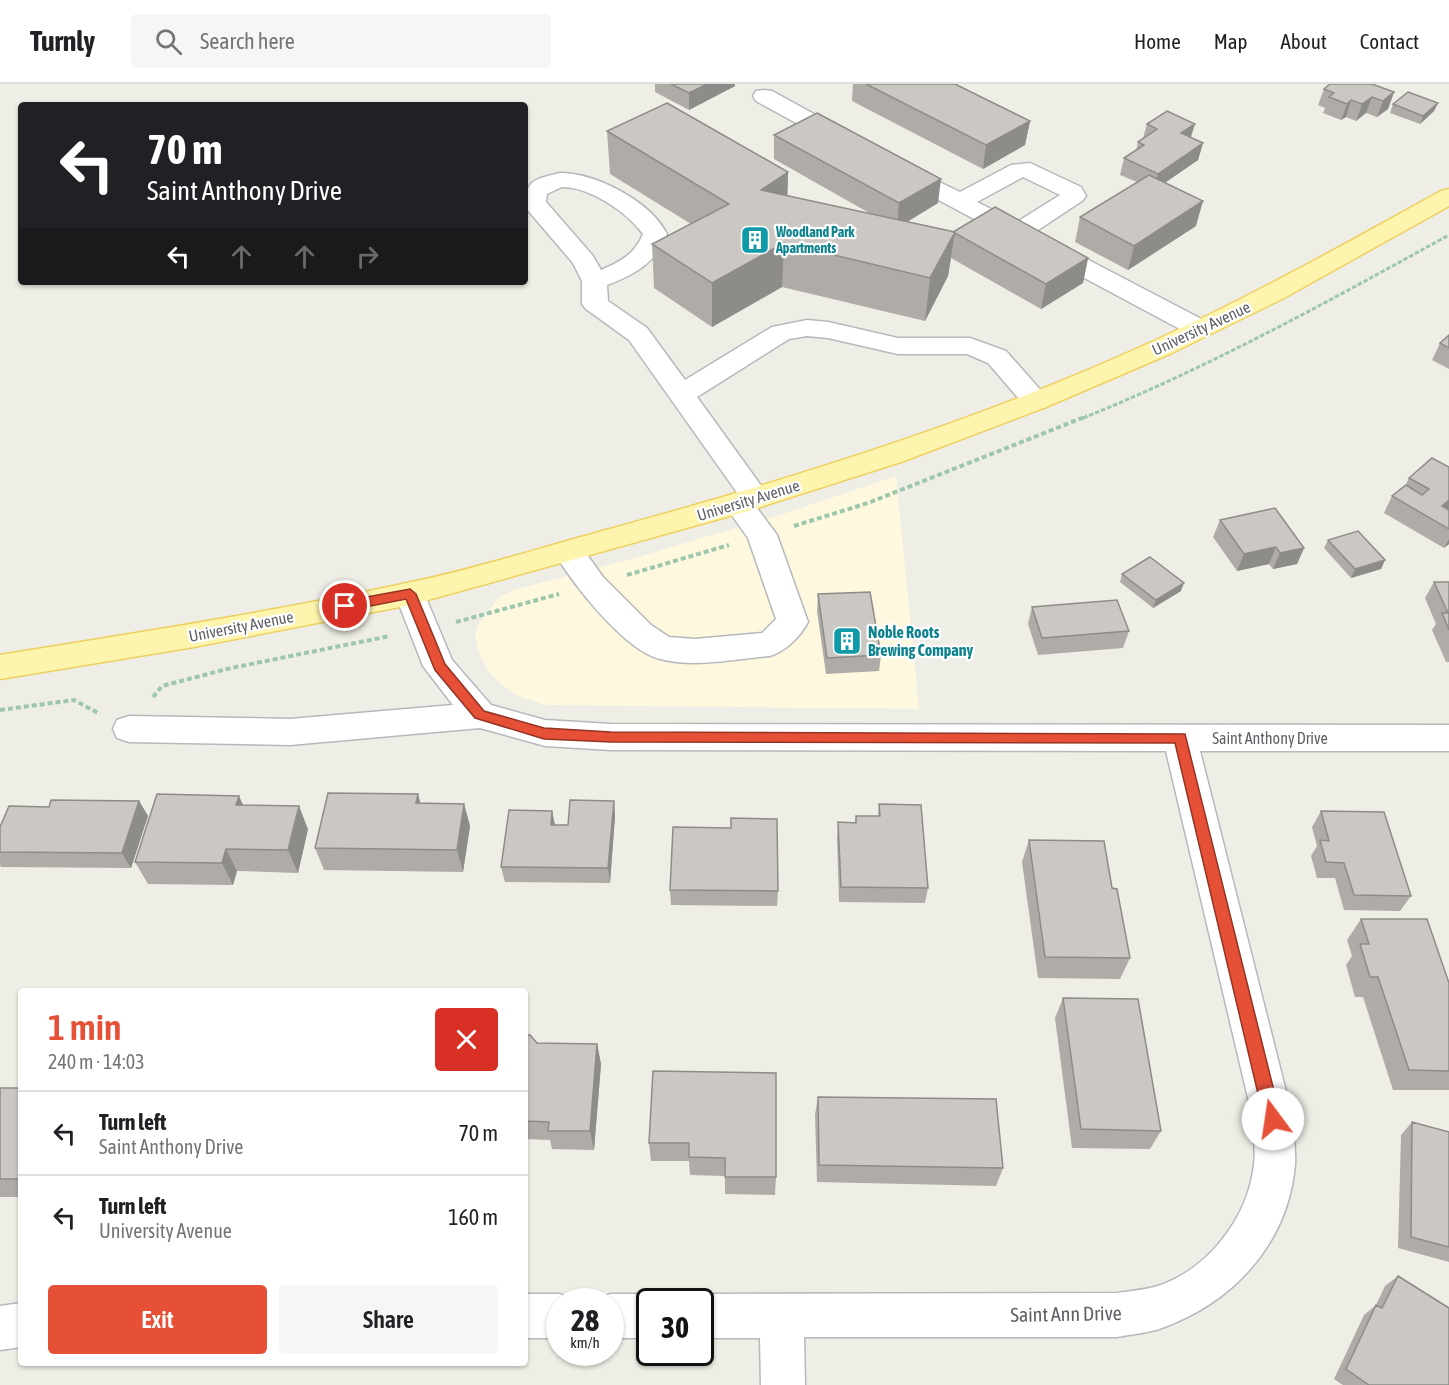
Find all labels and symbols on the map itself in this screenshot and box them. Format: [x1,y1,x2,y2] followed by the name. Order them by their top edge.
[739,224,771,256] building icon: Woodland Park Apartments
[775,224,855,256] place label: Woodland Park Apartments
[1149,297,1253,360] street label: University Avenue
[695,476,802,525] street label: University Avenue
[319,580,370,631] pin
[187,607,295,646] street label: University Avenue
[868,623,973,659] place label: Noble Roots Brewing Company
[831,625,863,657] building icon: Noble Roots Brewing Company
[1212,729,1328,748] street label: Saint Anthony Drive
[1241,1087,1305,1151] position arrow
[636,1288,714,1366] speed limit sign: 30
[1010,1301,1122,1326] street label: Saint Ann Drive

